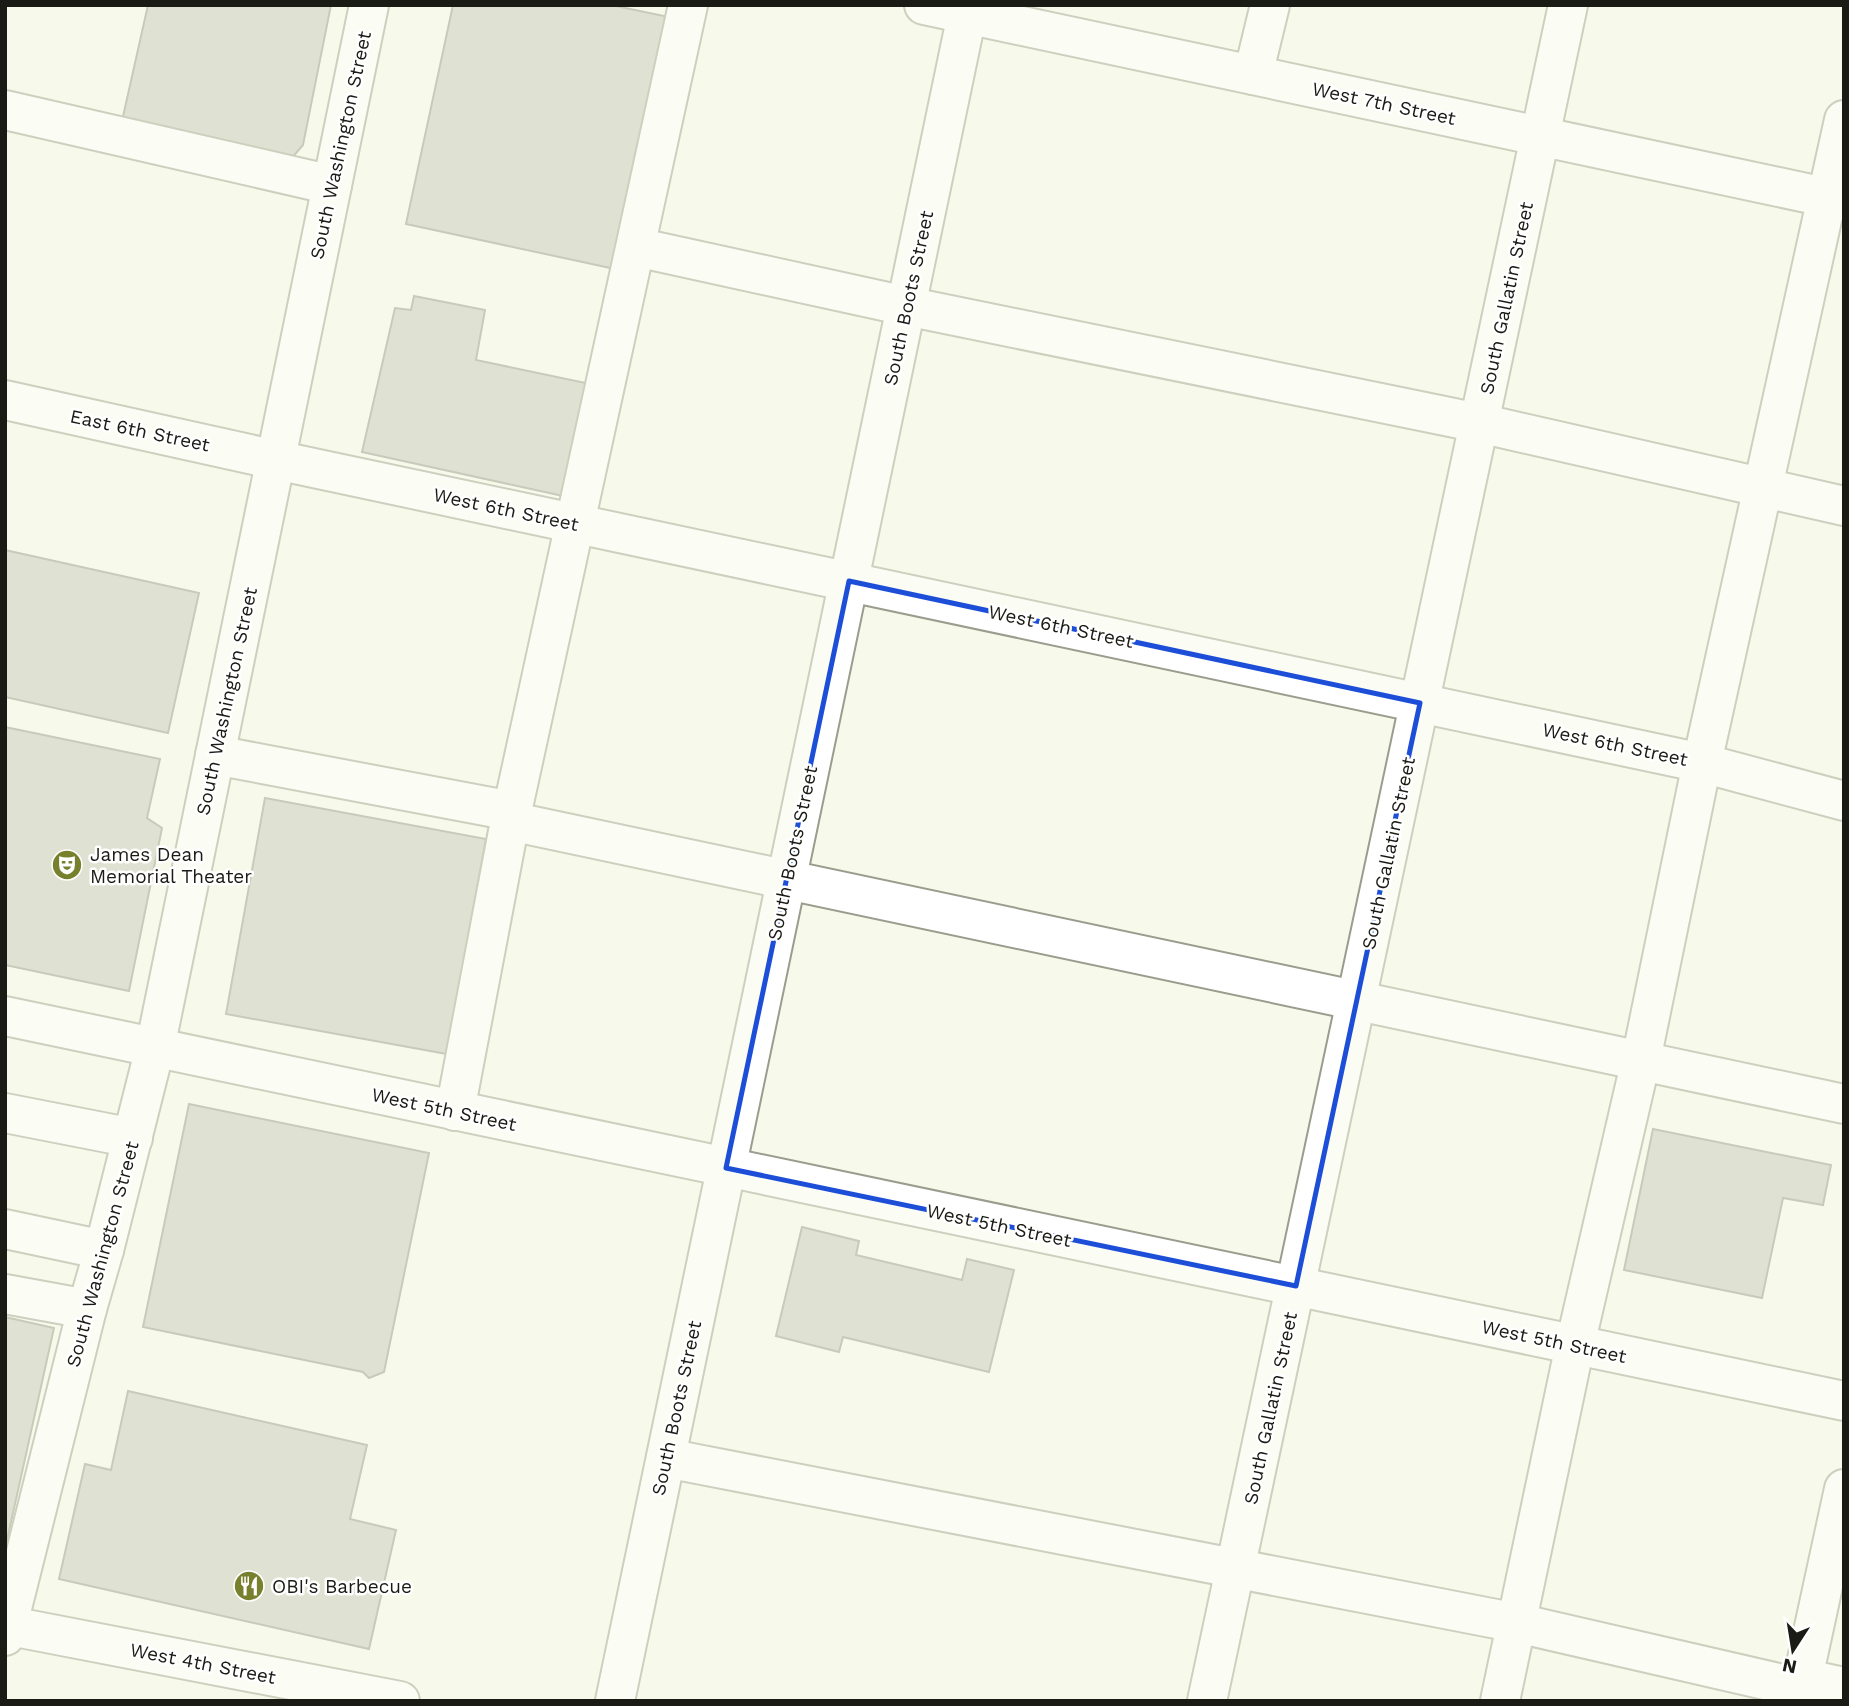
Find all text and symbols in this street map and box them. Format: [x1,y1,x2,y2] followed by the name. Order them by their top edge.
[305,29,376,261] street label: South Washington Street
[1310,77,1458,130] street label: West 7th Street
[1475,200,1538,397] street label: South Gallatin Street
[879,209,938,388] street label: South Boots Street
[68,404,212,457] street label: East 6th Street
[431,483,581,536] street label: West 6th Street
[191,585,262,817] street label: South Washington Street
[986,600,1136,653] street label: West 6th Street
[1540,718,1690,771] street label: West 6th Street
[1357,755,1420,952] street label: South Gallatin Street
[763,764,822,943] street label: South Boots Street
[90,843,252,888] place label: James Dean Memorial Theater
[50,848,84,882] theatre icon: James Dean Memorial Theater
[369,1083,518,1136] street label: West 5th Street
[61,1139,144,1370] street label: South Washington Street
[924,1199,1073,1252] street label: West 5th Street
[1239,1310,1302,1507] street label: South Gallatin Street
[1479,1315,1628,1368] street label: West 5th Street
[647,1319,706,1498] street label: South Boots Street
[232,1569,266,1603] restaurant icon: OBI's Barbecue
[272,1575,412,1598] place label: OBI's Barbecue
[1758,1615,1828,1685] north arrow
[128,1638,278,1689] street label: West 4th Street
[1780,1653,1799,1679] text: N

